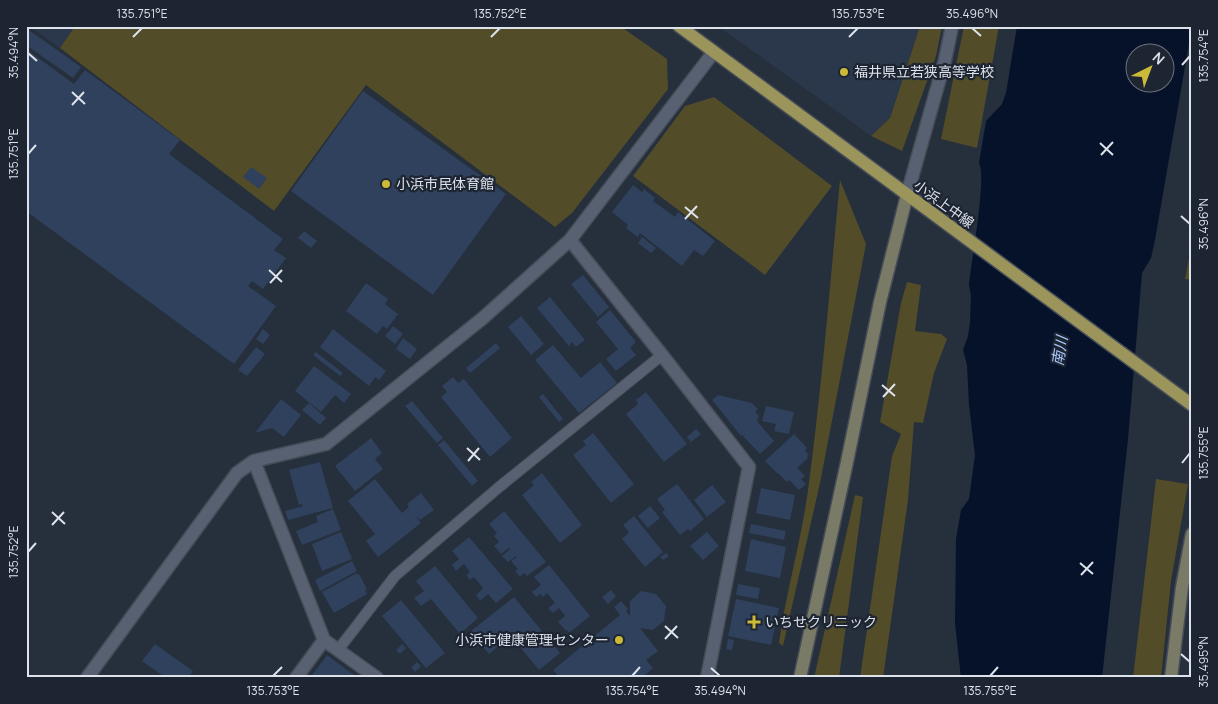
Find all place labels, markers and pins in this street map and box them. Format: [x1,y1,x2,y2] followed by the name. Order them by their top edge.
[854,62,994,81] place label: 福井県立若狭高等学校
[838,66,850,78] marker: 福井県立若狭高等学校
[396,174,494,193] place label: 小浜市民体育館
[380,178,392,190] marker: 小浜市民体育館
[765,612,877,631] place label: いちせクリニック
[747,615,761,629] marker: いちせクリニック
[455,630,609,649] place label: 小浜市健康管理センター
[613,634,625,646] marker: 小浜市健康管理センター

